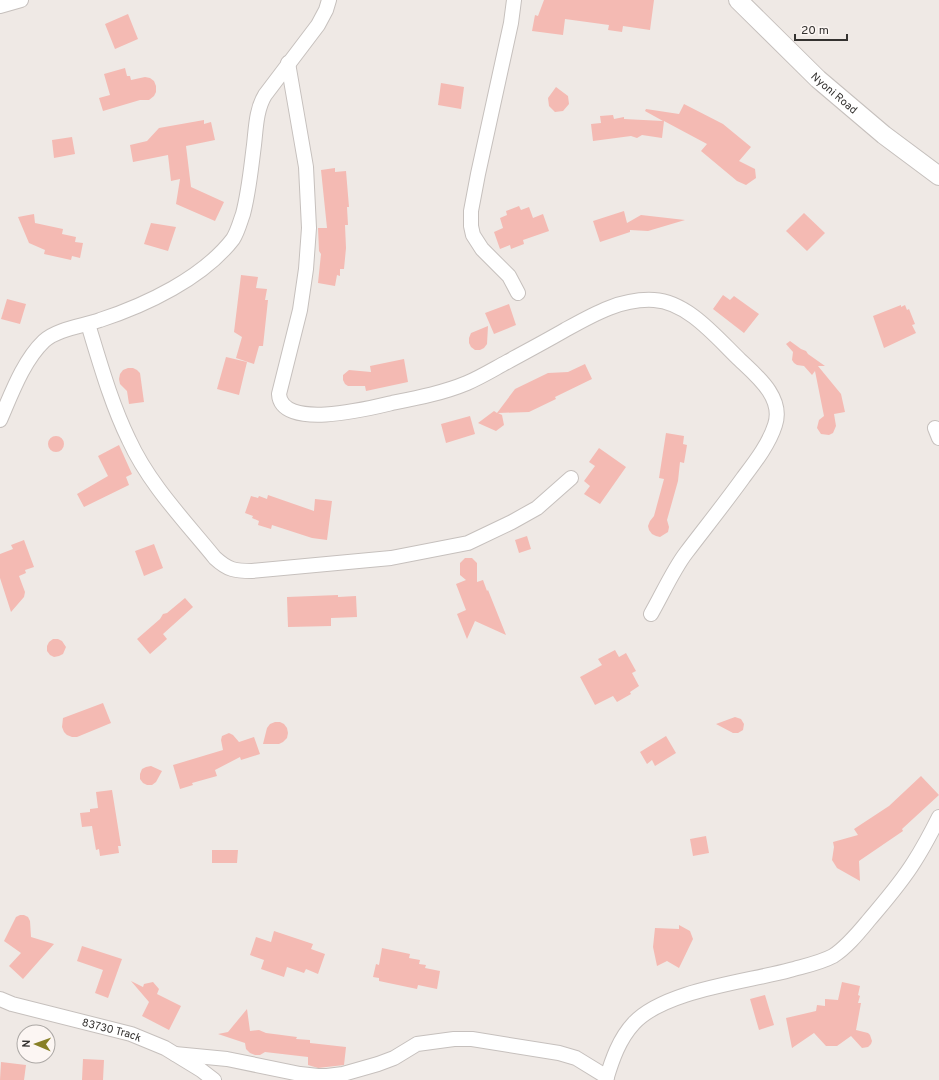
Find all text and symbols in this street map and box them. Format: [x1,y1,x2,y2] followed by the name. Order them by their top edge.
[795,16,847,42] scale bar
[801,23,829,39] text: 20 m
[808,70,860,117] street label: Nyoni Road
[80,1016,144,1046] street label: 83730 Track
[16,1024,56,1064] north arrow
[20,1039,34,1048] text: N

